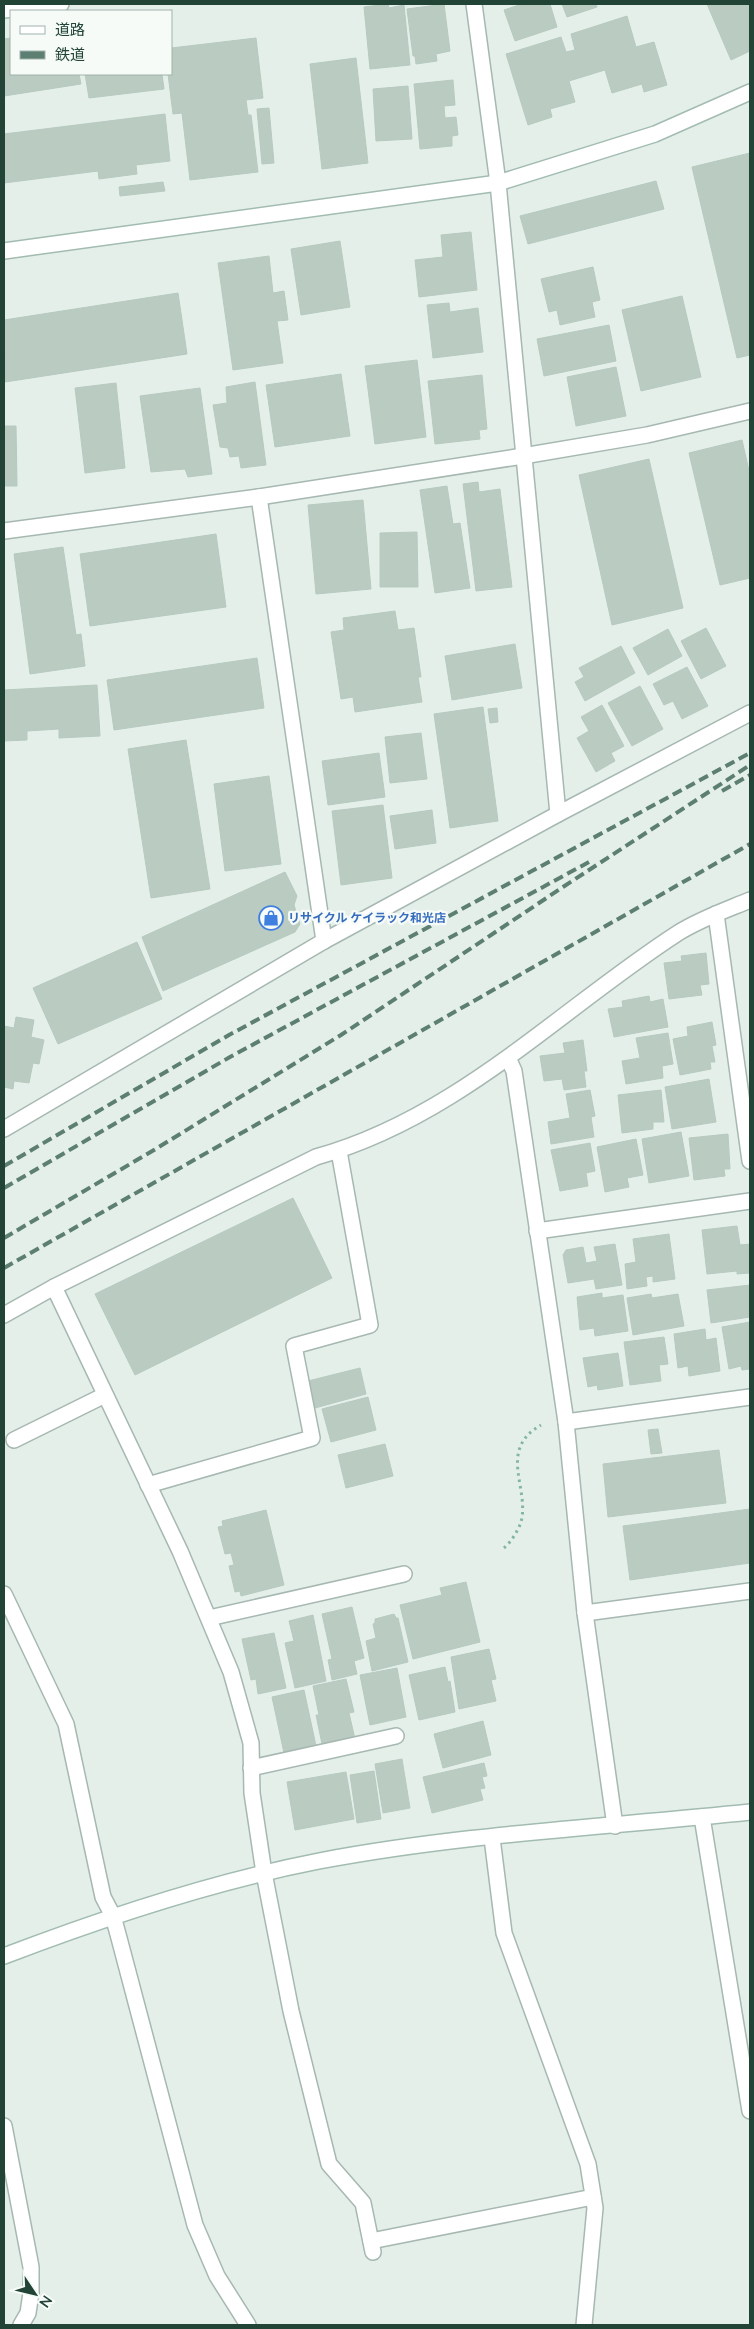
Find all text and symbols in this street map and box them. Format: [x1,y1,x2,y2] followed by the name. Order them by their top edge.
[10,10,172,75] legend
[55,20,85,38] text: 道路
[55,45,85,63] text: 鉄道
[258,905,284,931] shop icon: リサイクル ケイラック和光店
[288,910,446,925] place label: リサイクル ケイラック和光店
[10,2269,60,2319] north arrow
[36,2292,56,2311] text: N

